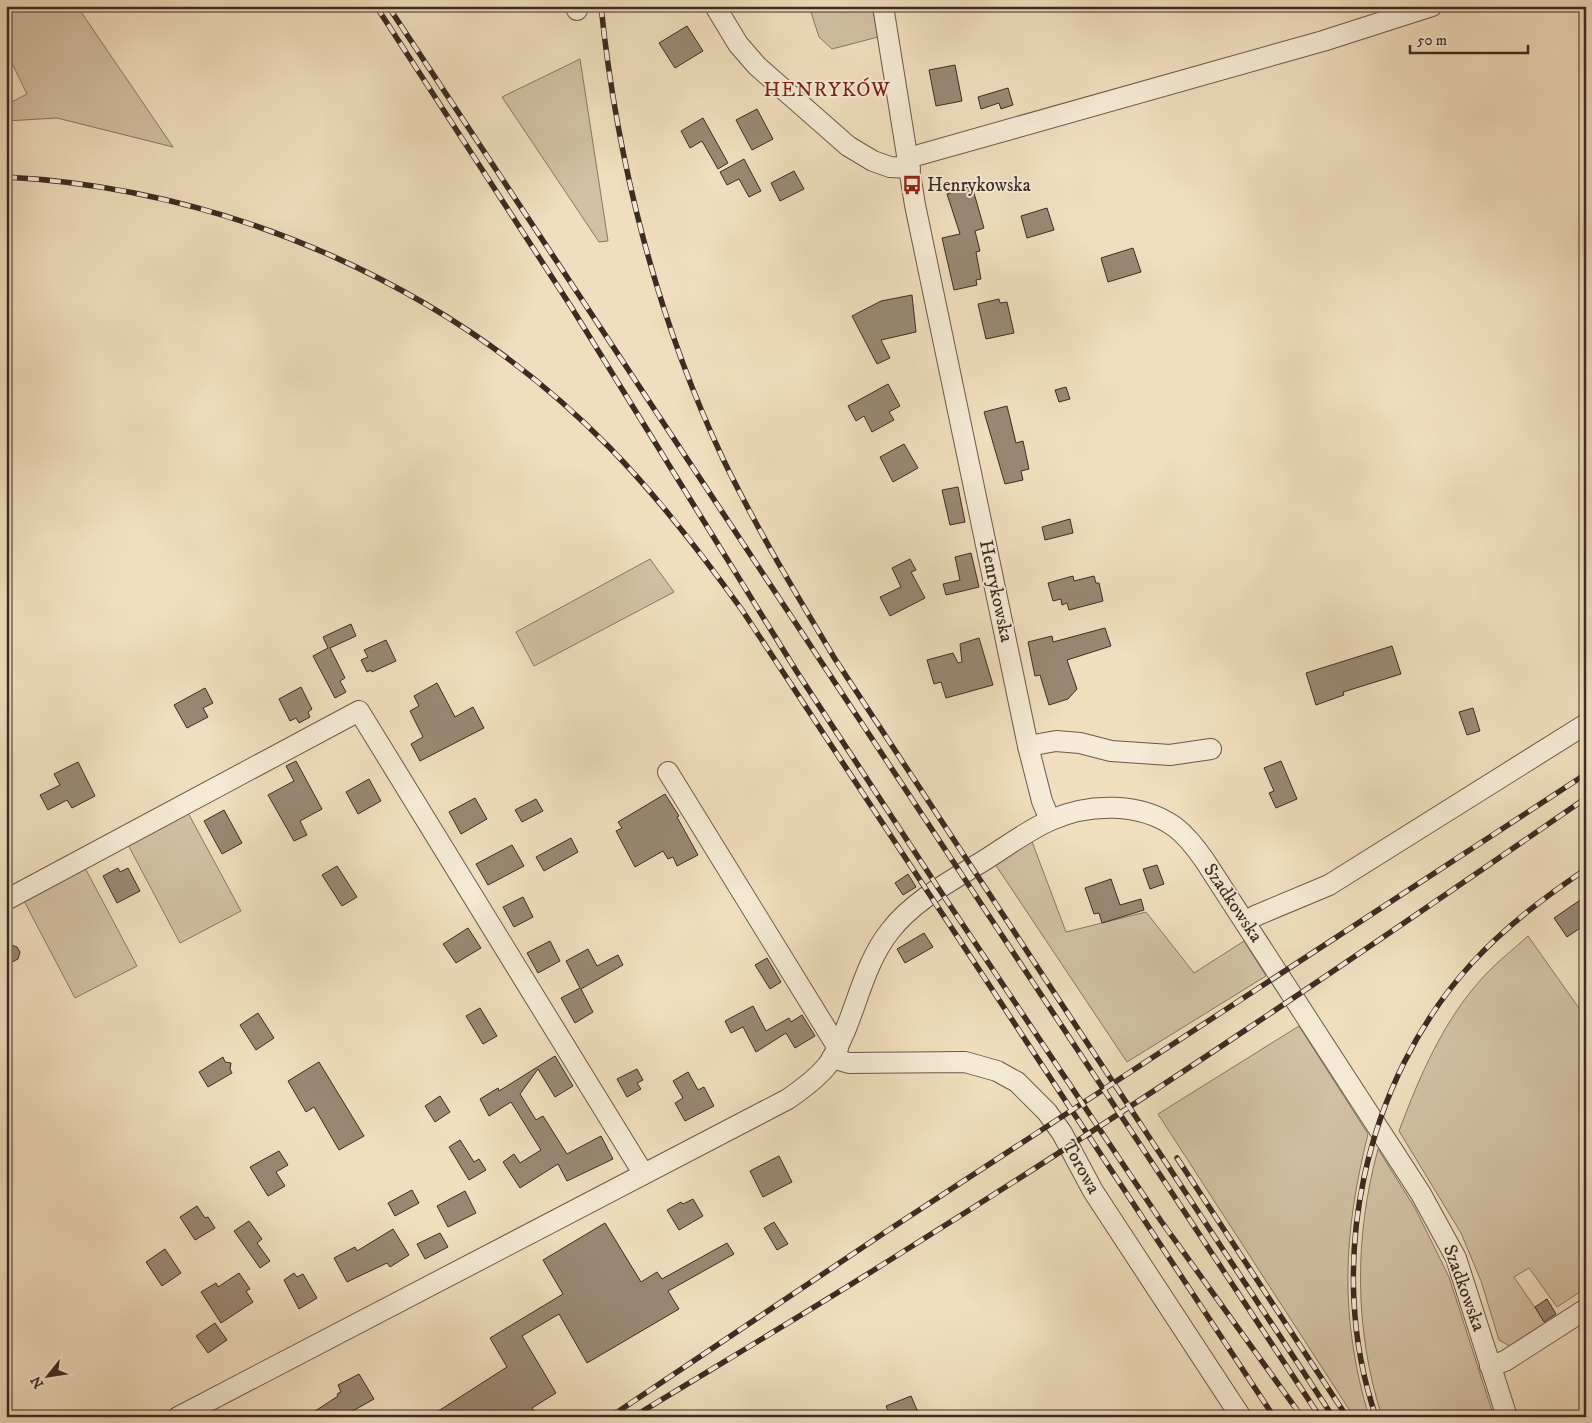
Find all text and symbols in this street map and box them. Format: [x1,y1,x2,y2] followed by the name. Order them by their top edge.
[1410,22,1527,54] scale bar
[1417,31,1447,50] text: 50 m
[763,77,891,103] district label: HENRYKÓW
[901,174,923,196] bus stop icon: Henrykowska
[927,174,1031,197] place label: Henrykowska
[974,538,1018,644] street label: Henrykowska
[1198,859,1268,947] street label: Szadkowska
[1057,1136,1105,1198] street label: Torowa
[1438,1242,1490,1334] street label: Szadkowska
[22,1350,72,1400] north arrow
[27,1372,48,1391] text: N

